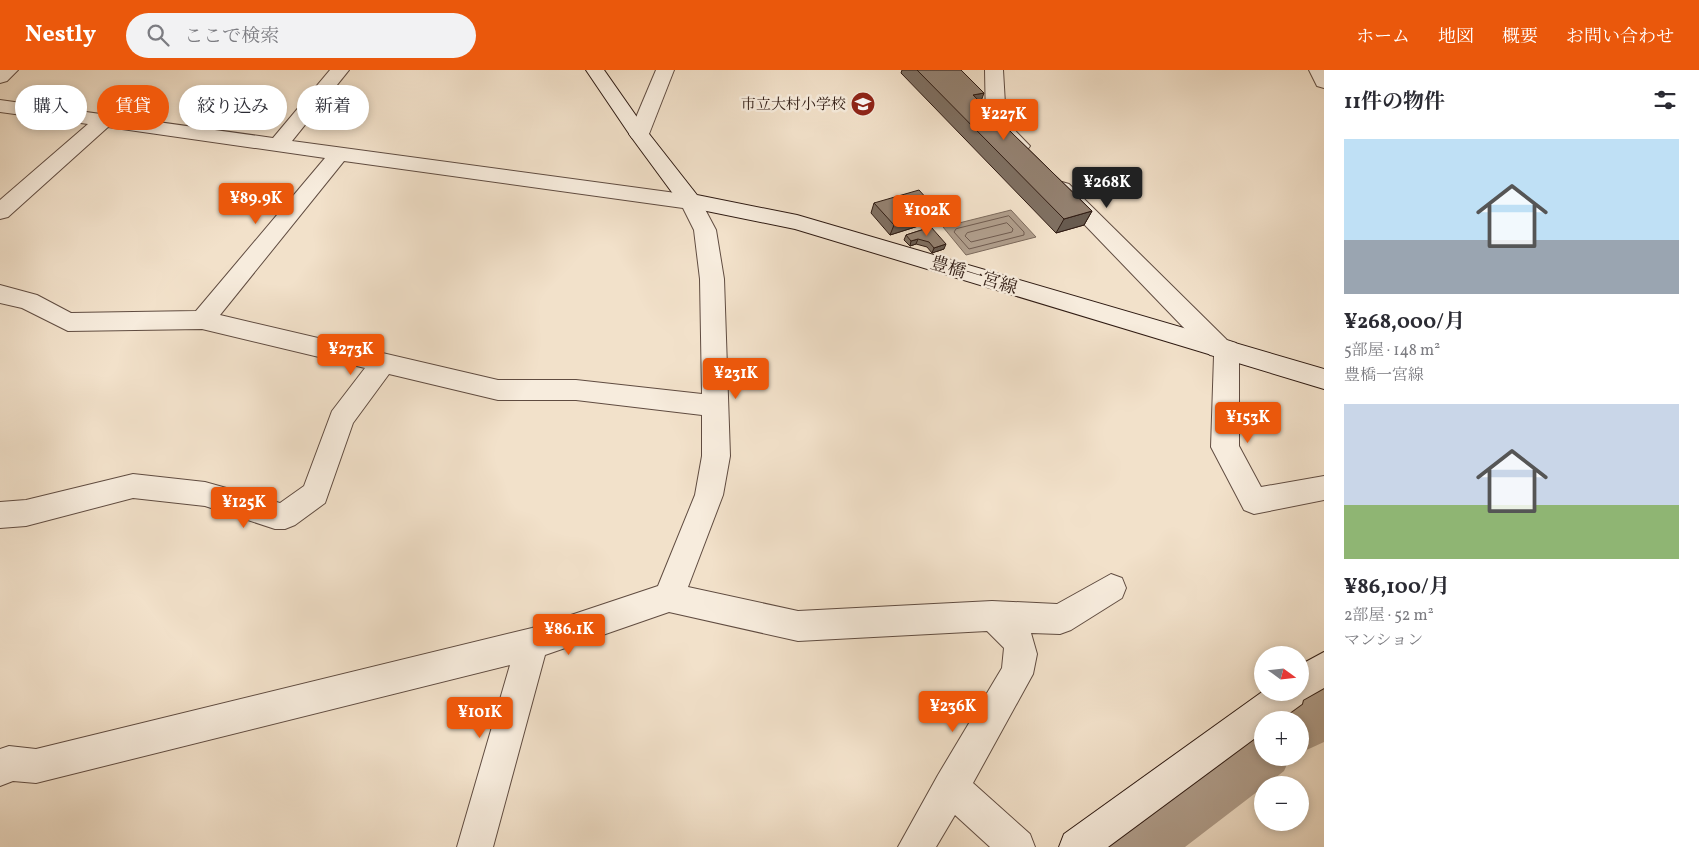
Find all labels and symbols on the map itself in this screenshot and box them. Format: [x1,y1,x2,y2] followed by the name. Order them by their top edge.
[850,91,876,117] school or university icon: 市立大村小学校
[741,95,846,116] place label: 市立大村小学校
[969,98,1039,141] pin: ¥227K
[1072,166,1142,209] pin: ¥268K
[215,182,297,225] pin: ¥89.9K
[892,194,962,237] pin: ¥102K
[927,251,1020,302] street label: 豊橋一宮線
[316,334,386,376] pin: ¥273K
[701,358,771,400] pin: ¥231K
[1213,402,1283,444] pin: ¥153K
[209,486,279,529] pin: ¥125K
[528,614,610,656] pin: ¥86.1K
[1254,646,1309,701] north arrow
[918,690,988,733] pin: ¥236K
[445,696,515,739] pin: ¥101K

